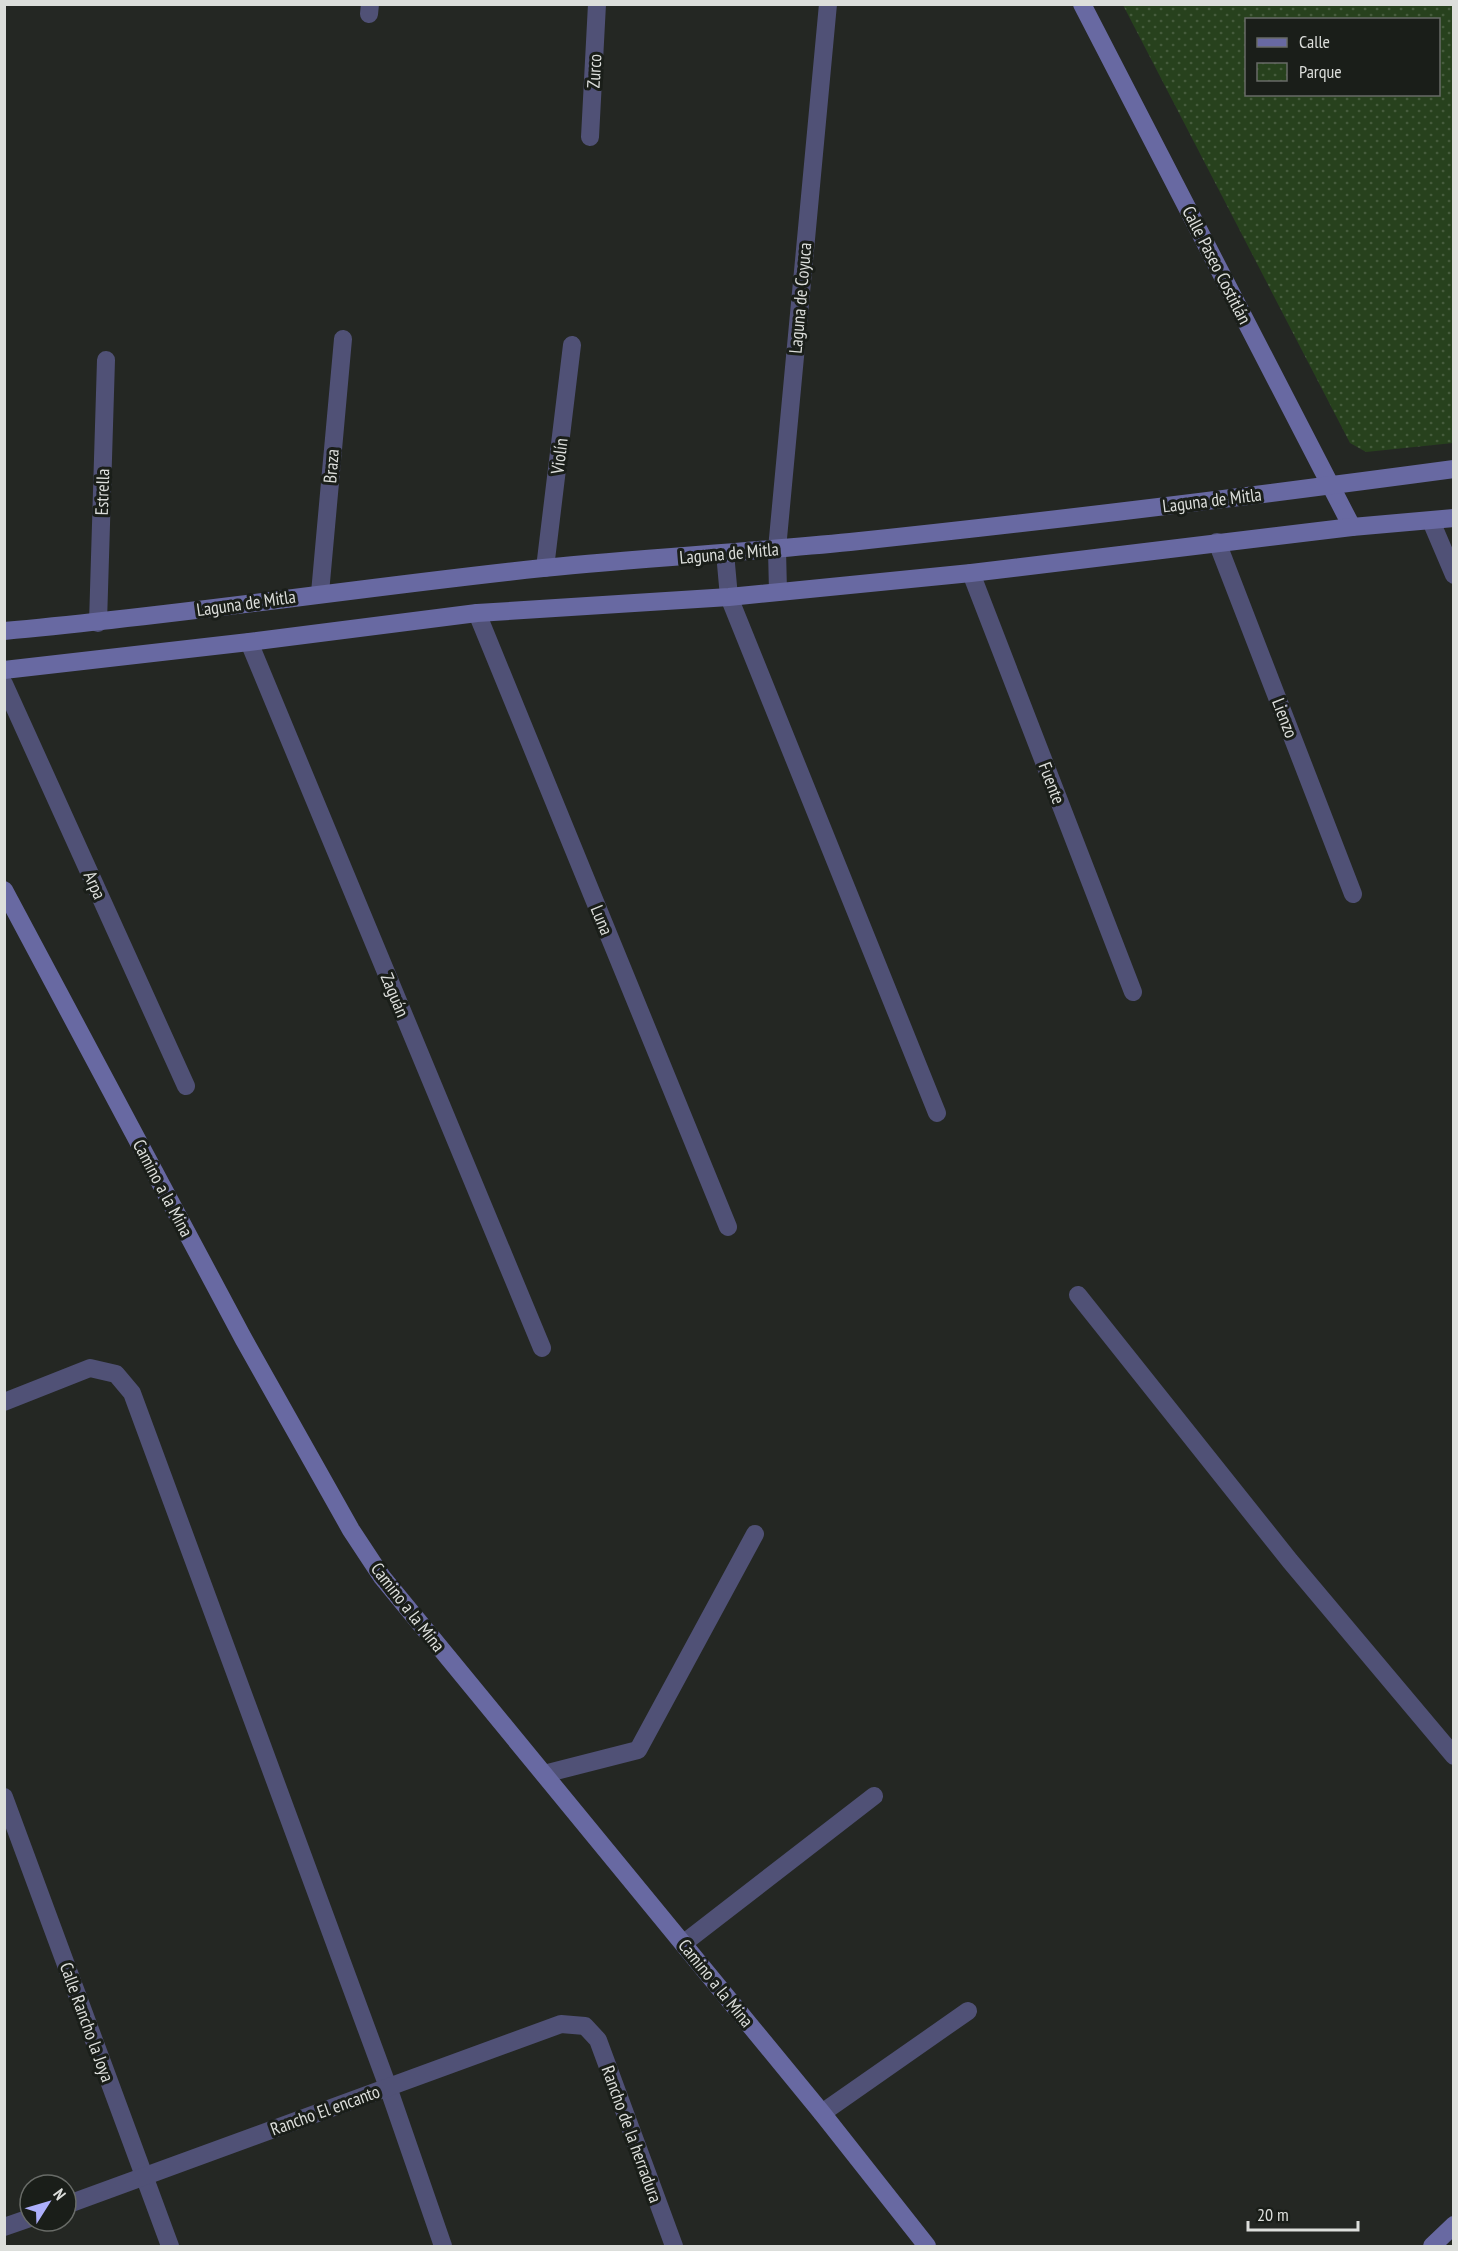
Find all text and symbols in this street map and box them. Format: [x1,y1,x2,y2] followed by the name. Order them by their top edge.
[1245,18,1440,96] legend
[1299,30,1330,53] text: Calle
[582,53,606,89] street label: Zurco
[1299,60,1342,83] text: Parque
[1177,202,1257,328] street label: Calle Paseo Costitlán
[784,241,816,355] street label: Laguna de Coyuca
[545,437,573,476] street label: Violín
[318,448,344,484] street label: Braza
[90,468,114,516] street label: Estrella
[1161,483,1263,517] street label: Laguna de Mitla
[678,537,780,569] street label: Laguna de Mitla
[195,585,297,621] street label: Laguna de Mitla
[1267,695,1303,741] street label: Lienzo
[1034,759,1070,807] street label: Fuente
[79,867,111,903] street label: Arpa
[586,902,618,938] street label: Luna
[376,970,414,1020] street label: Zaguán
[128,1135,198,1241] street label: Camino a la Mina
[366,1558,450,1656] street label: Camino a la Mina
[673,1934,759,2032] street label: Camino a la Mina
[55,1959,119,2085] street label: Calle Rancho la Joya
[597,2062,667,2206] street label: Rancho de la herradura
[267,2079,383,2140] street label: Rancho El encanto
[18,2173,78,2233] north arrow
[49,2185,71,2203] text: N
[1248,2194,1358,2232] scale bar
[1257,2203,1289,2226] text: 20 m

